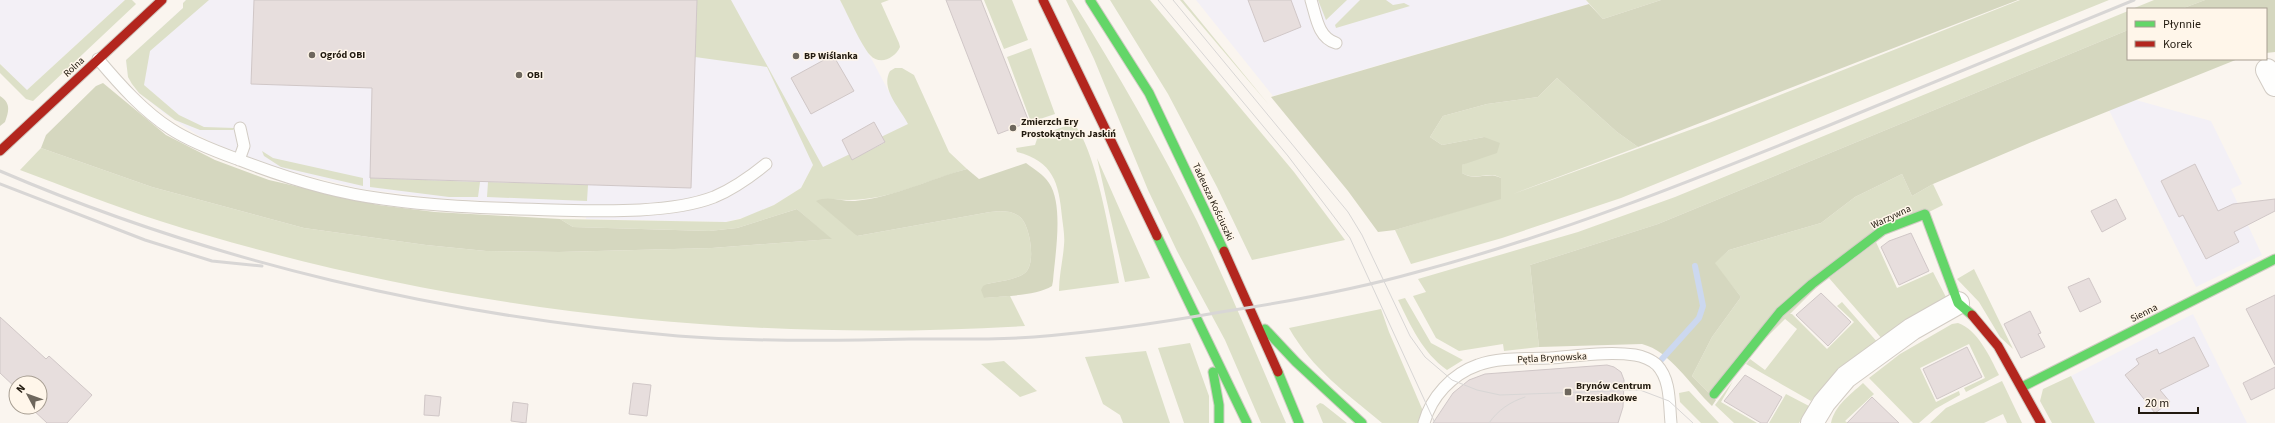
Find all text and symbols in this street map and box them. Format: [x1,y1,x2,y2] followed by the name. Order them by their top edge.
[2127,8,2267,60] legend
[2163,16,2201,33] text: Płynnie
[2163,36,2192,53] text: Korek
[320,48,365,62] place label: Ogród OBI
[804,49,858,63] place label: BP Wiślanka
[307,50,317,60] marker: Ogród OBI
[791,51,801,61] marker: BP Wiślanka
[60,54,88,80] street label: Rolna
[527,68,543,82] place label: OBI
[514,70,524,80] marker: OBI
[1021,115,1116,141] place label: Zmierzch Ery Prostokątnych Jaskiń
[1008,123,1018,133] marker: Zmierzch Ery Prostokątnych Jaskiń
[1189,161,1237,243] street label: Tadeusza Kościuszki
[1869,202,1913,232] street label: Warzywna
[2128,300,2160,326] street label: Sienna
[1517,349,1587,367] street label: Pętla Brynowska
[8,375,48,415] north arrow
[1576,379,1651,405] place label: Brynów Centrum Przesiadkowe
[13,381,29,396] text: N
[1563,387,1573,397] marker: Brynów Centrum Przesiadkowe
[2139,389,2198,415] scale bar
[2145,395,2169,412] text: 20 m

